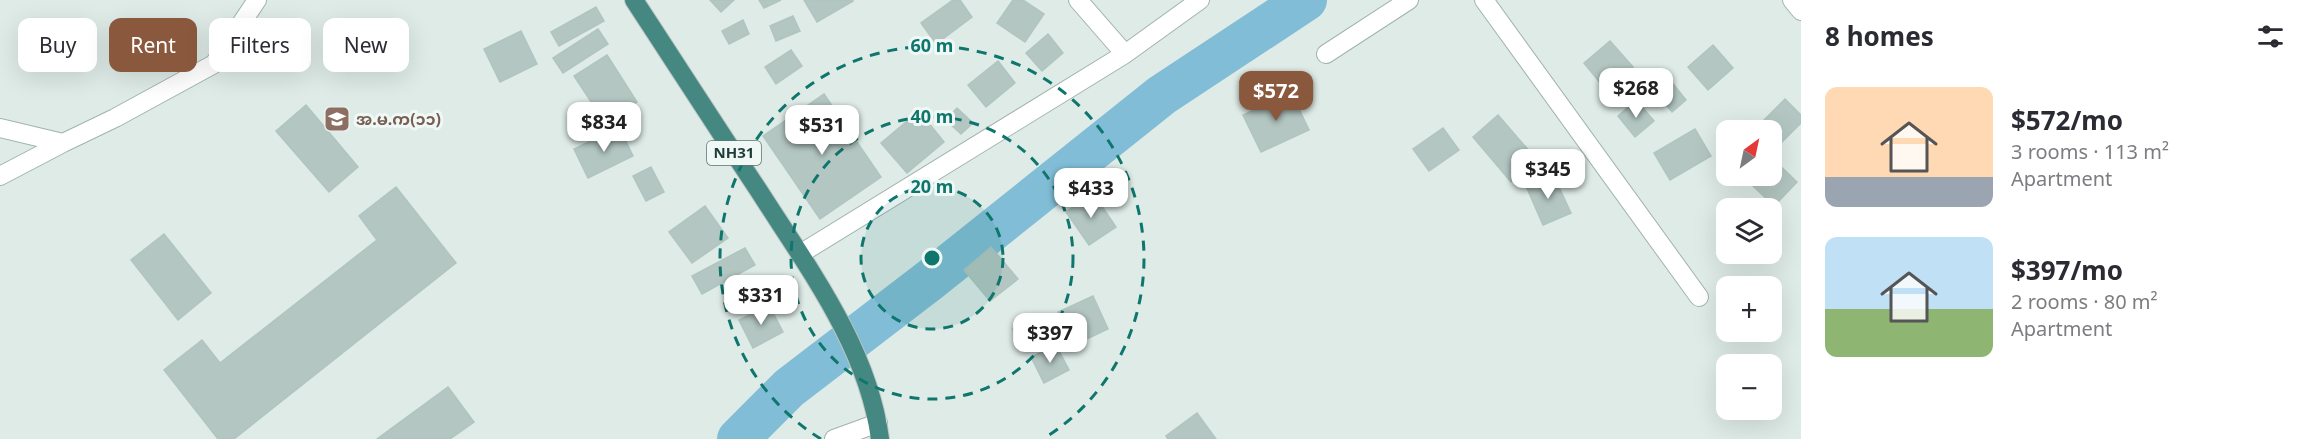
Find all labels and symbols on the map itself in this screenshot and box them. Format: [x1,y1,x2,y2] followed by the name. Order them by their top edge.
[911,33,953,57] text: 60 m
[1600,68,1672,119] pin: $268
[1240,71,1312,122] pin: $572
[568,102,640,153] pin: $834
[322,104,352,134] school or university icon: အ.မ.က(၁၁)
[911,104,953,128] text: 40 m
[786,105,858,156] pin: $531
[356,108,441,130] place label: အ.မ.က(၁၁)
[1716,120,1782,186] north arrow
[707,141,761,165] road number: NH31
[1512,149,1584,200] pin: $345
[1055,168,1127,219] pin: $433
[911,174,953,198] text: 20 m
[922,248,942,268] centre of rings
[725,275,797,326] pin: $331
[1014,313,1086,364] pin: $397

